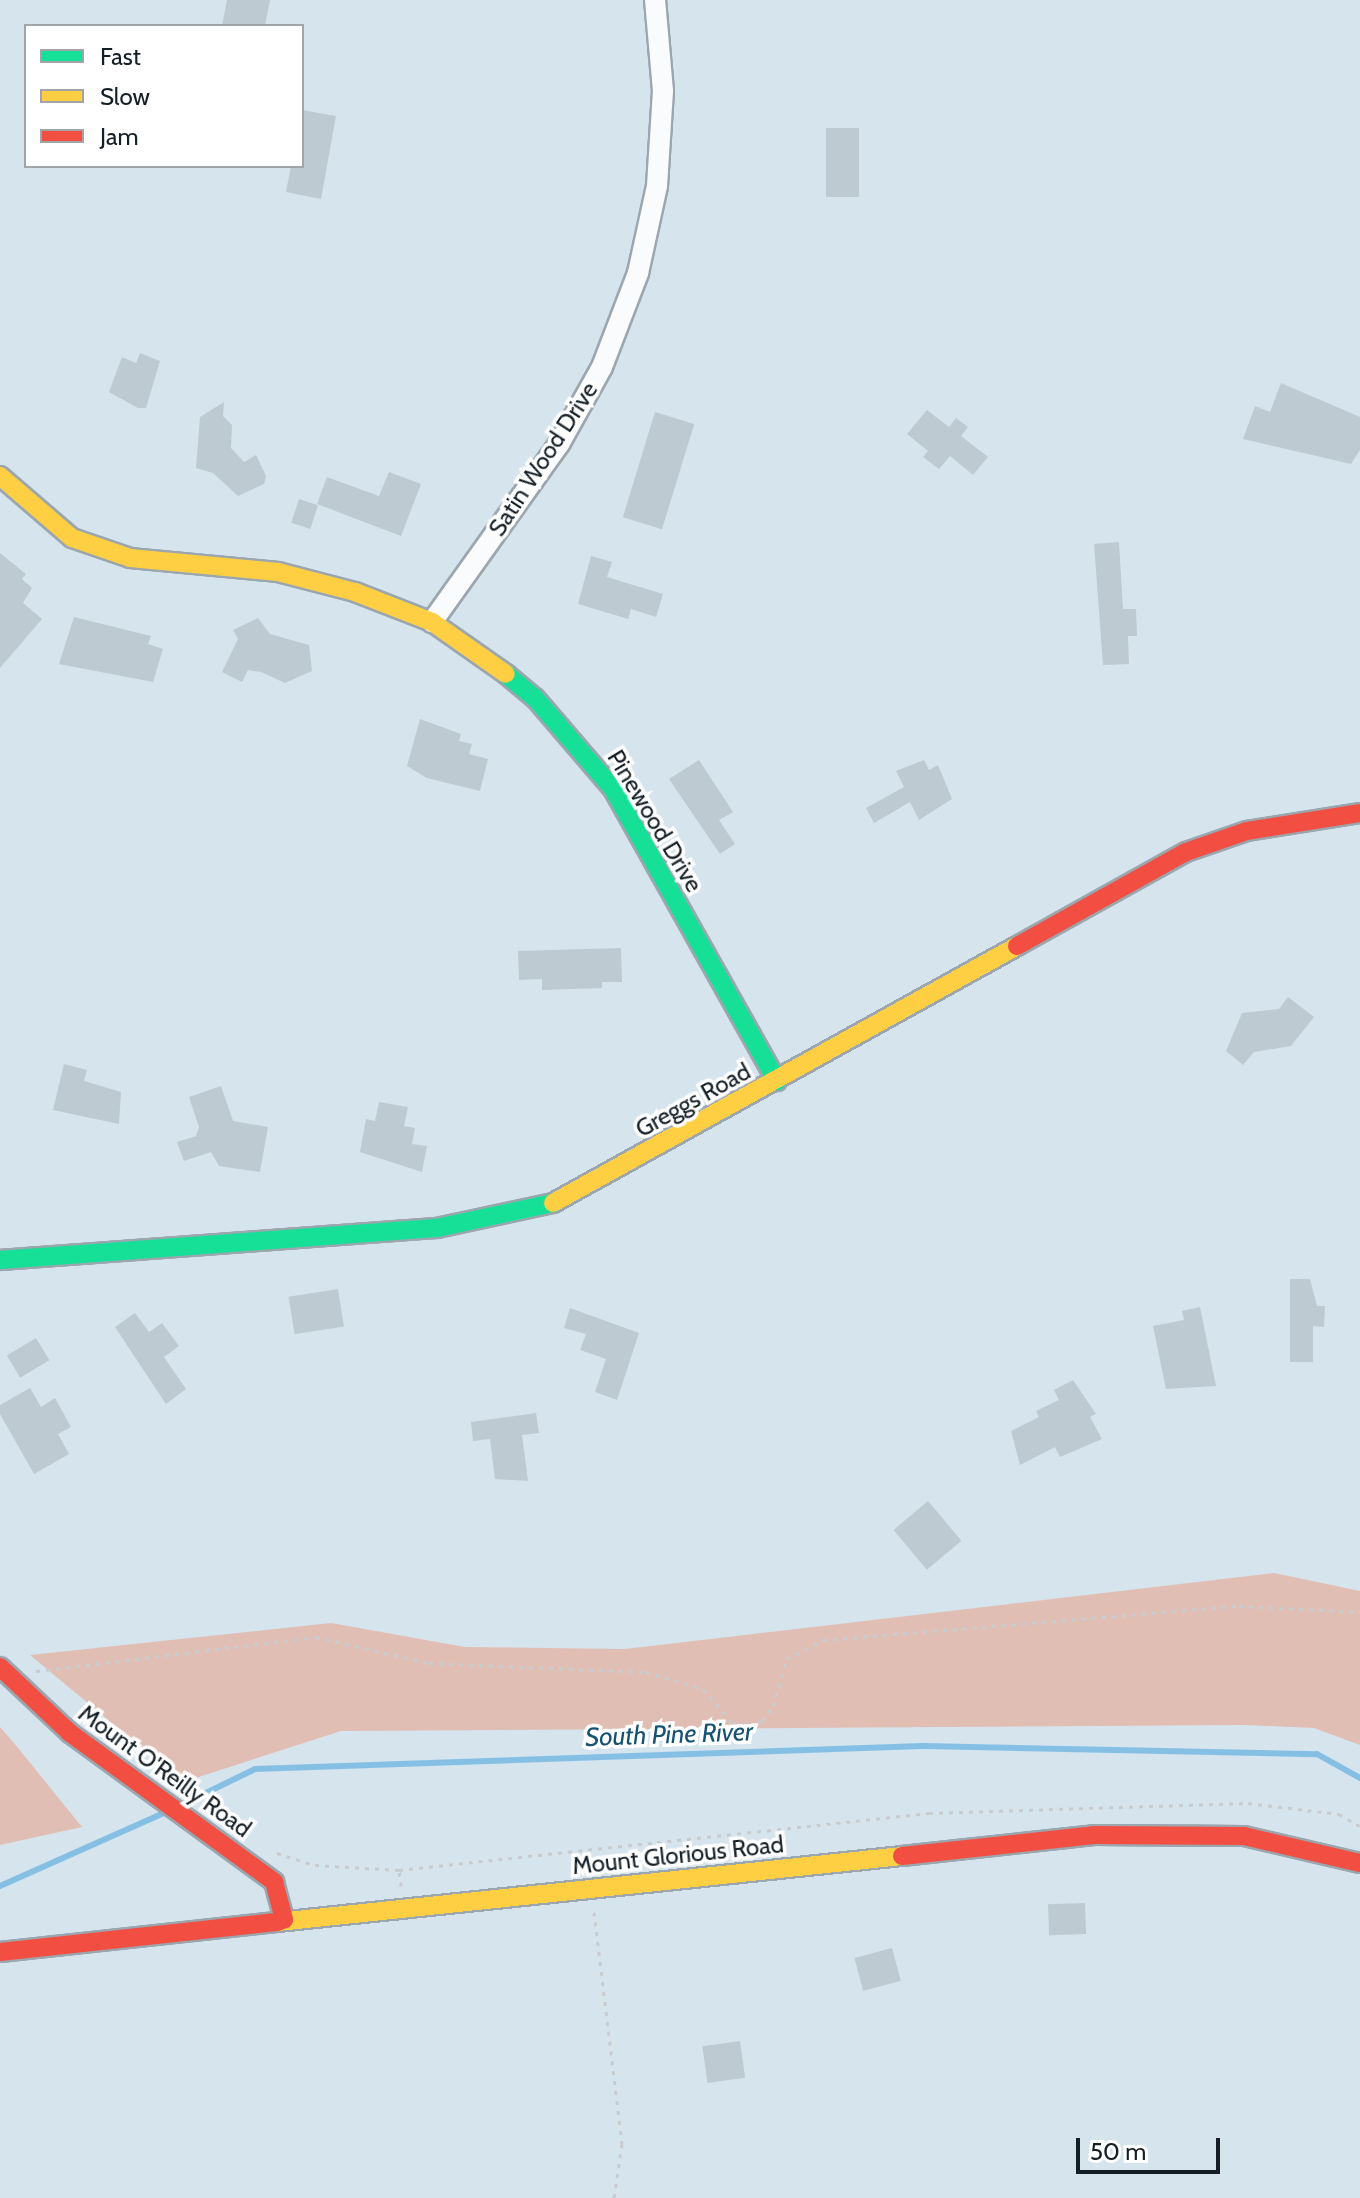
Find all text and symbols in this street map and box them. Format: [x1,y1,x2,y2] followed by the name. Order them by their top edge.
[24,24,304,168] legend
[100,42,141,71] text: Fast
[100,82,150,111] text: Slow
[100,122,138,151] text: Jam
[482,377,604,541] street label: Satin Wood Drive
[601,745,709,897] street label: Pinewood Drive
[631,1057,755,1143] street label: Greggs Road
[73,1699,257,1843] street label: Mount O'Reilly Road
[585,1716,753,1754] water label: South Pine River
[571,1830,785,1880] street label: Mount Glorious Road
[1080,2122,1224,2172] scale bar
[1090,2137,1146,2166] text: 50 m

